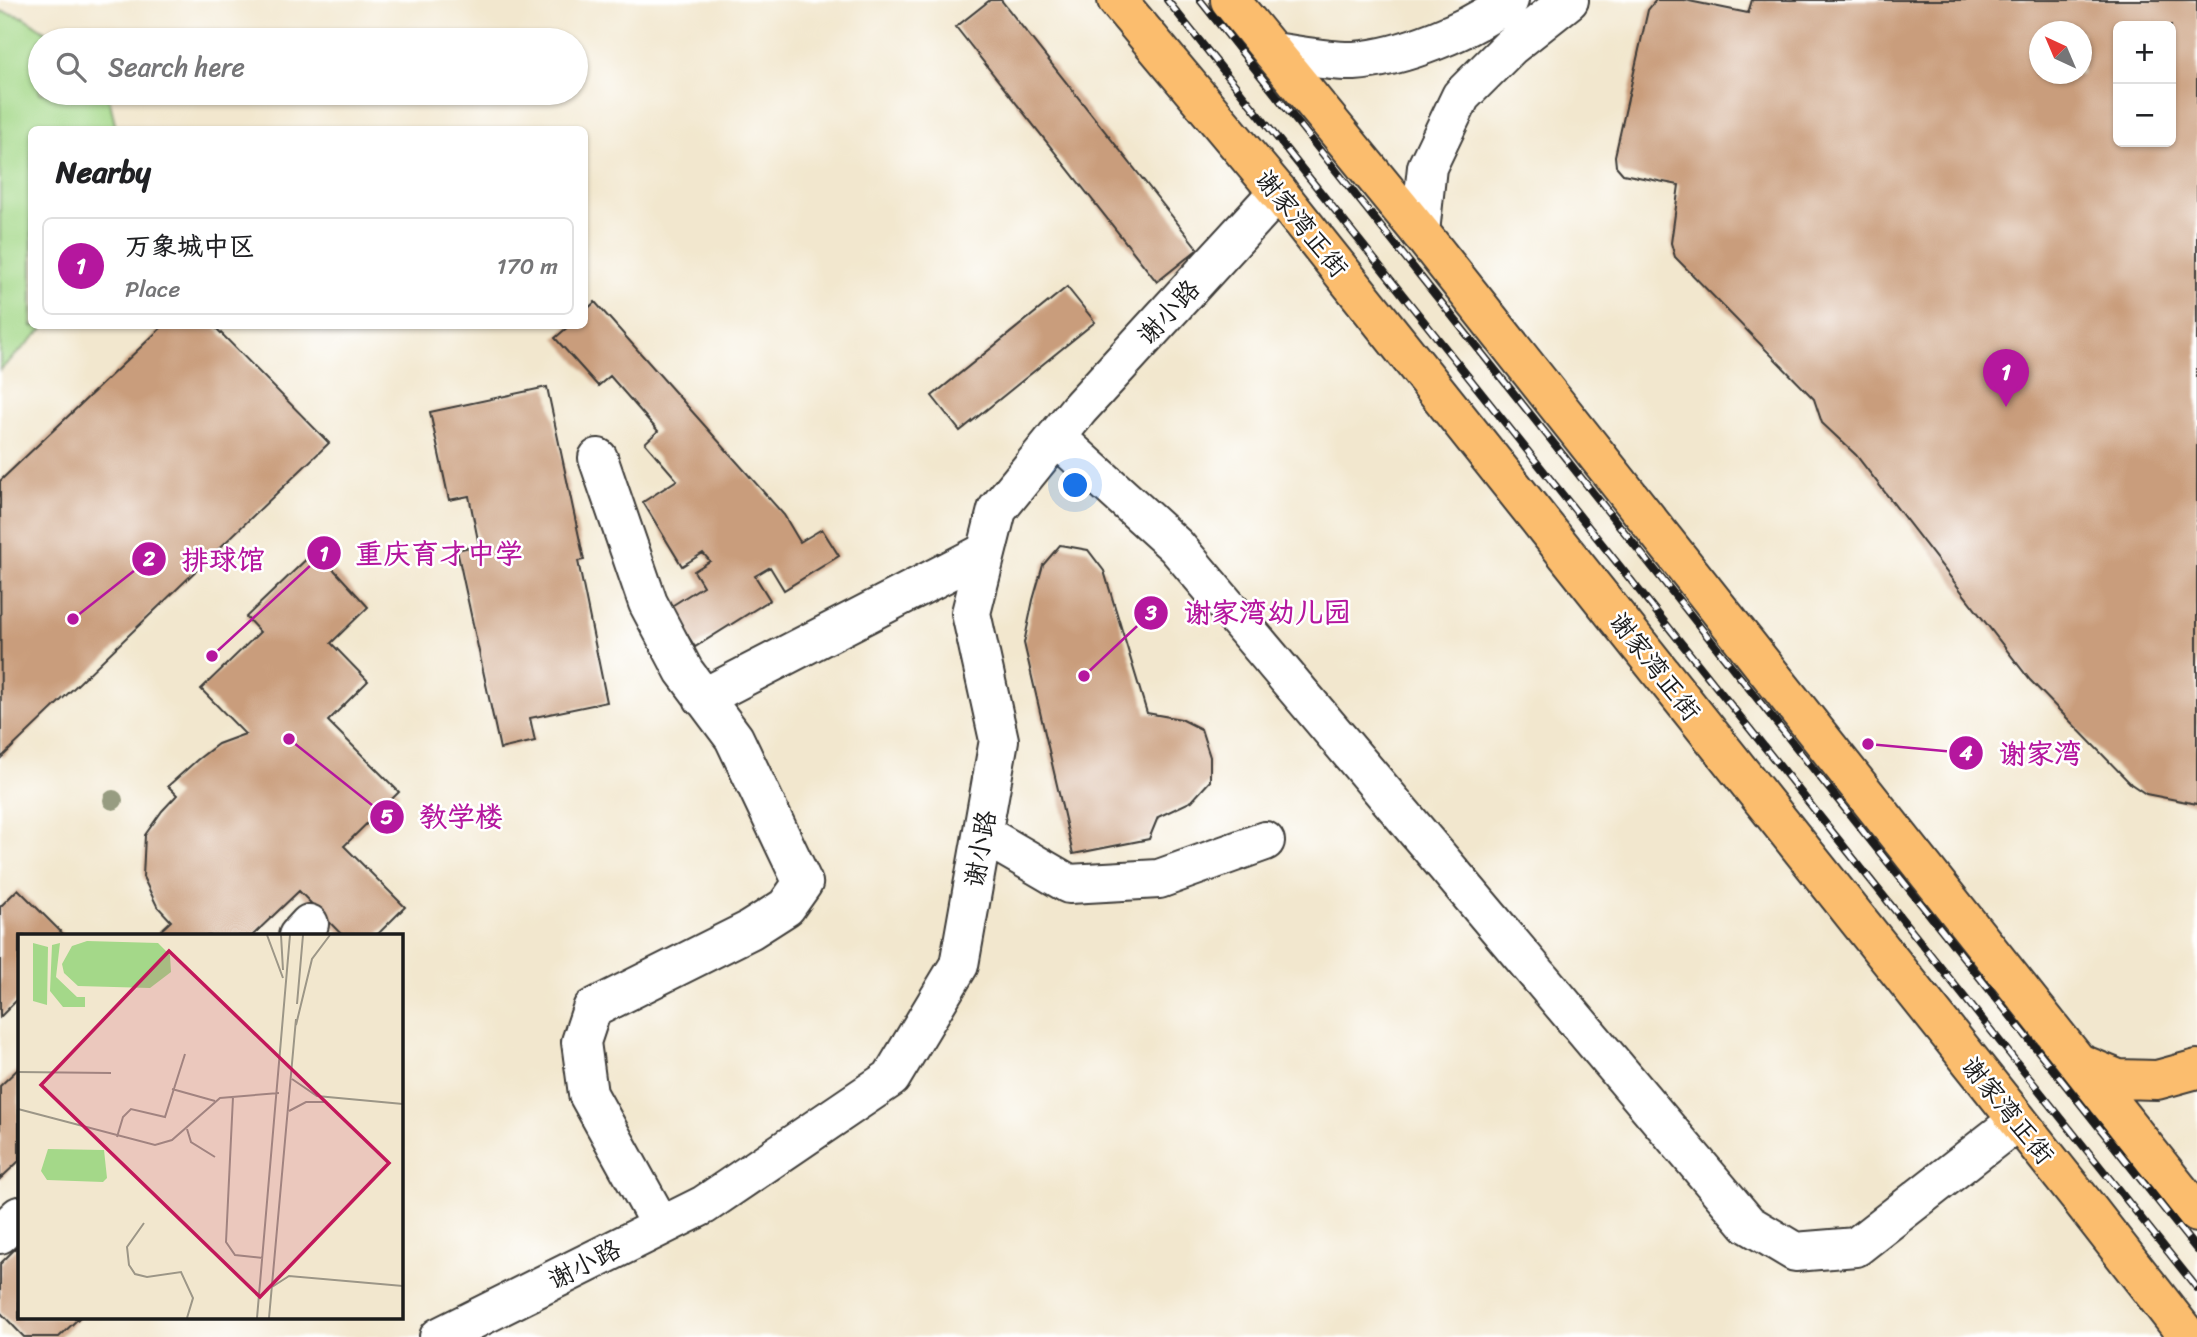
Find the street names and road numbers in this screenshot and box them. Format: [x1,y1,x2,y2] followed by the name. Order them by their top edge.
[1243,158,1361,288] street label: 谢家湾正街
[1125,268,1211,356] street label: 谢小路
[1597,601,1713,731] street label: 谢家湾正街
[951,807,1009,891] street label: 谢小路
[1949,1045,2067,1175] street label: 谢家湾正街
[539,1226,629,1302] street label: 谢小路

